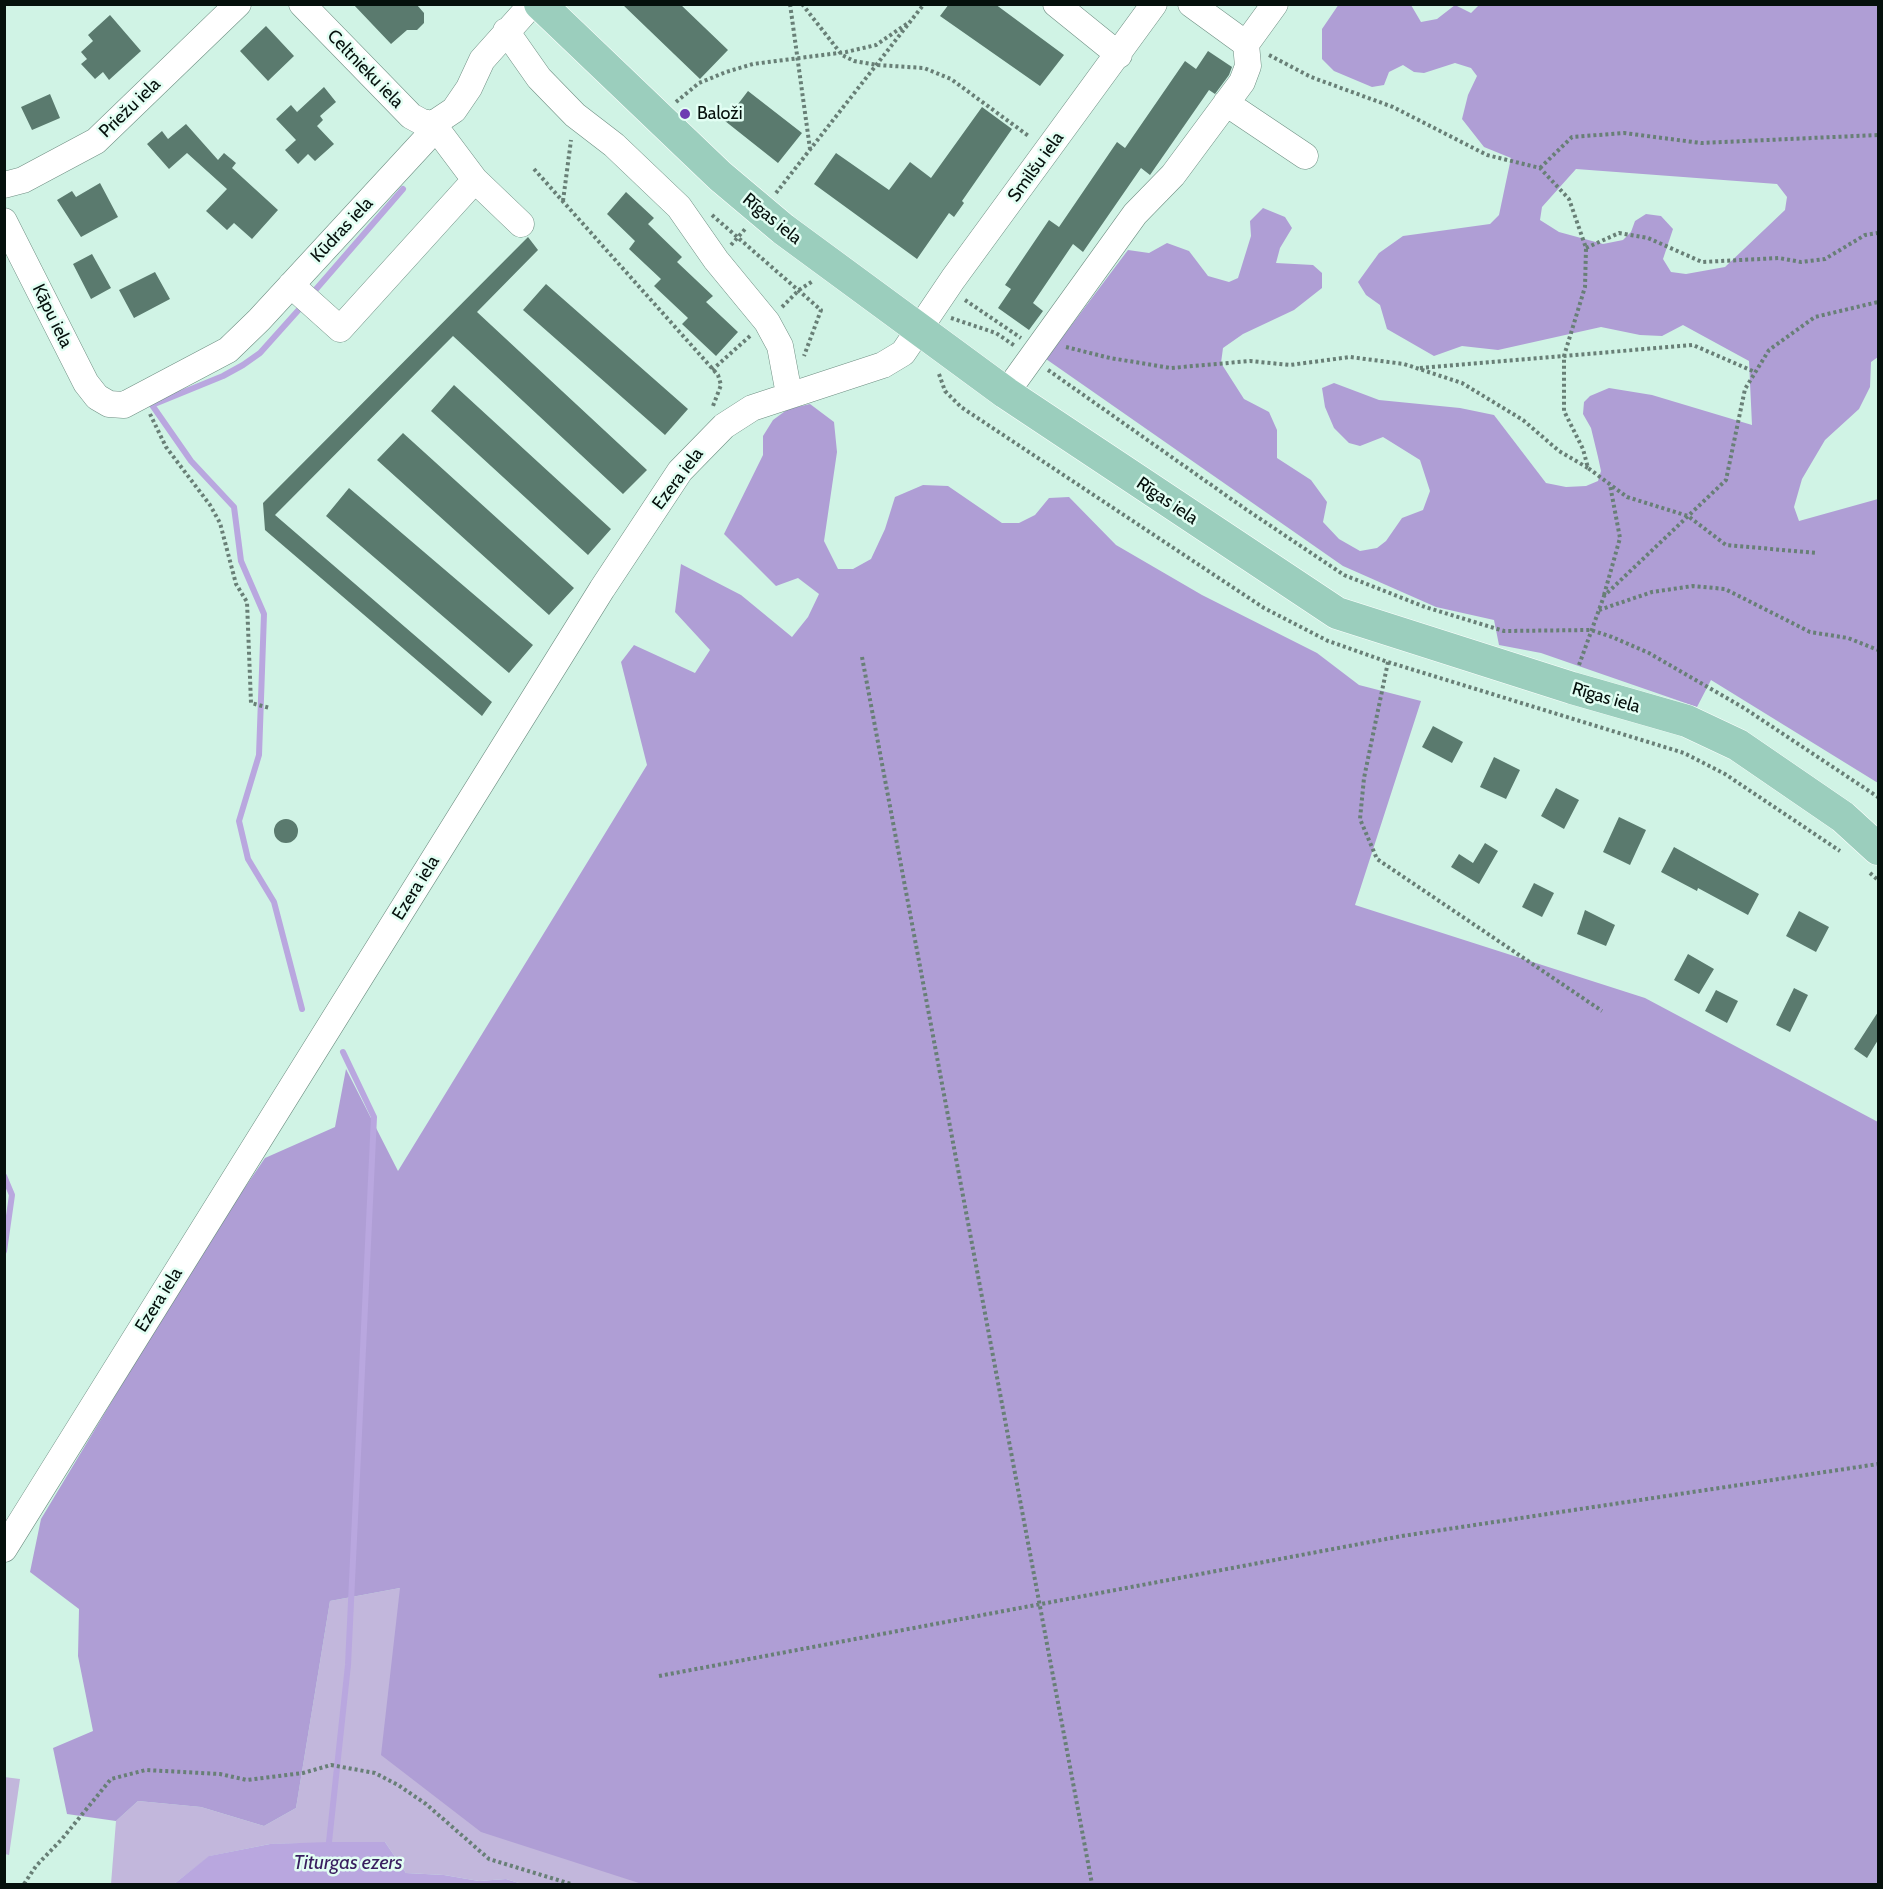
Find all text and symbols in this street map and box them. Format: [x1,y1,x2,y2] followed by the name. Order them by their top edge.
[322,25,408,113] street label: Celtnieku iela
[95,74,165,142] street label: Priežu iela
[697,103,743,125] place label: Baloži
[678,107,692,121] marker: Baloži
[1003,128,1069,206] street label: Smilšu iela
[738,189,806,249] street label: Rīgas iela
[306,193,378,267] street label: Kūdras iela
[27,281,77,351] street label: Kāpu iela
[648,444,708,514] street label: Ezera iela
[1132,473,1202,529] street label: Rīgas iela
[1570,678,1642,718] street label: Rīgas iela
[388,852,444,924] street label: Ezera iela
[131,1264,187,1336] street label: Ezera iela
[293,1851,403,1875] water label: Titurgas ezers

